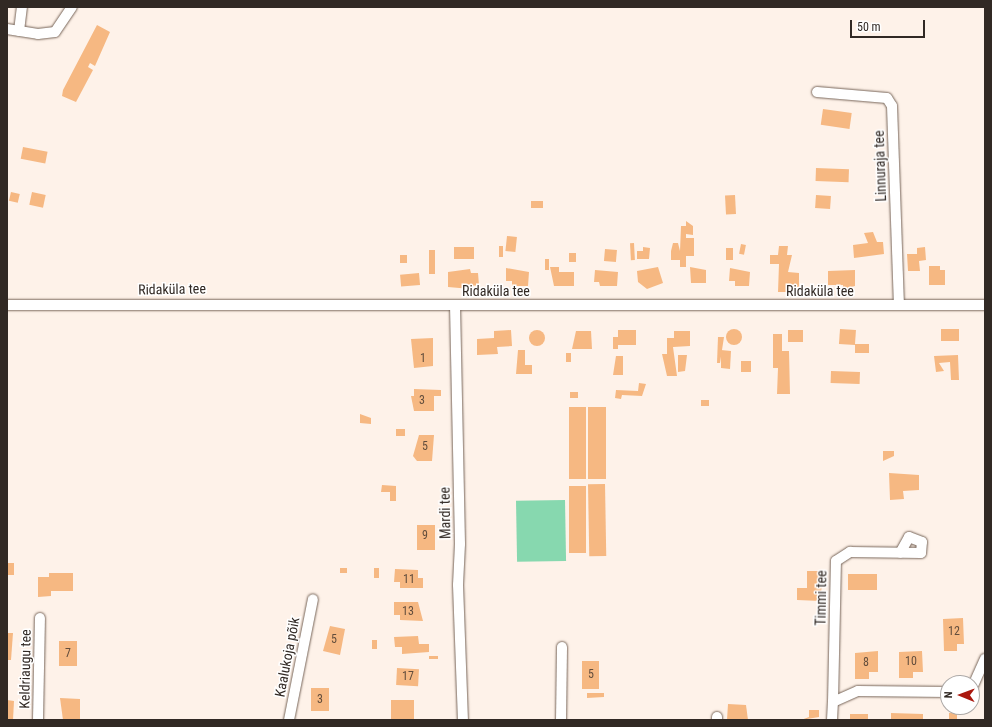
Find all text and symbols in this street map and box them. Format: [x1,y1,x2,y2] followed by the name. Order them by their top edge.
[852,12,927,38] scale bar
[857,20,881,34] text: 50 m
[870,130,890,202] street label: Linnuraja tee
[138,280,206,298] street label: Ridaküla tee
[462,283,530,299] street label: Ridaküla tee
[786,283,854,299] street label: Ridaküla tee
[420,352,426,366] house number: 1
[419,394,425,408] house number: 3
[422,440,428,454] house number: 5
[436,487,454,539] street label: Mardi tee
[422,529,428,543] house number: 9
[812,570,830,626] street label: Timmi tee
[403,573,415,587] house number: 11
[402,605,414,619] house number: 13
[271,616,303,698] street label: Kaalukoja põik
[948,625,960,639] house number: 12
[16,629,34,709] street label: Keldriaugu tee
[331,633,337,647] house number: 5
[65,647,71,661] house number: 7
[905,655,917,669] house number: 10
[863,656,869,670] house number: 8
[588,668,594,682] house number: 5
[402,670,414,684] house number: 17
[940,675,980,715] north arrow
[942,691,955,698] text: N
[317,693,323,707] house number: 3

